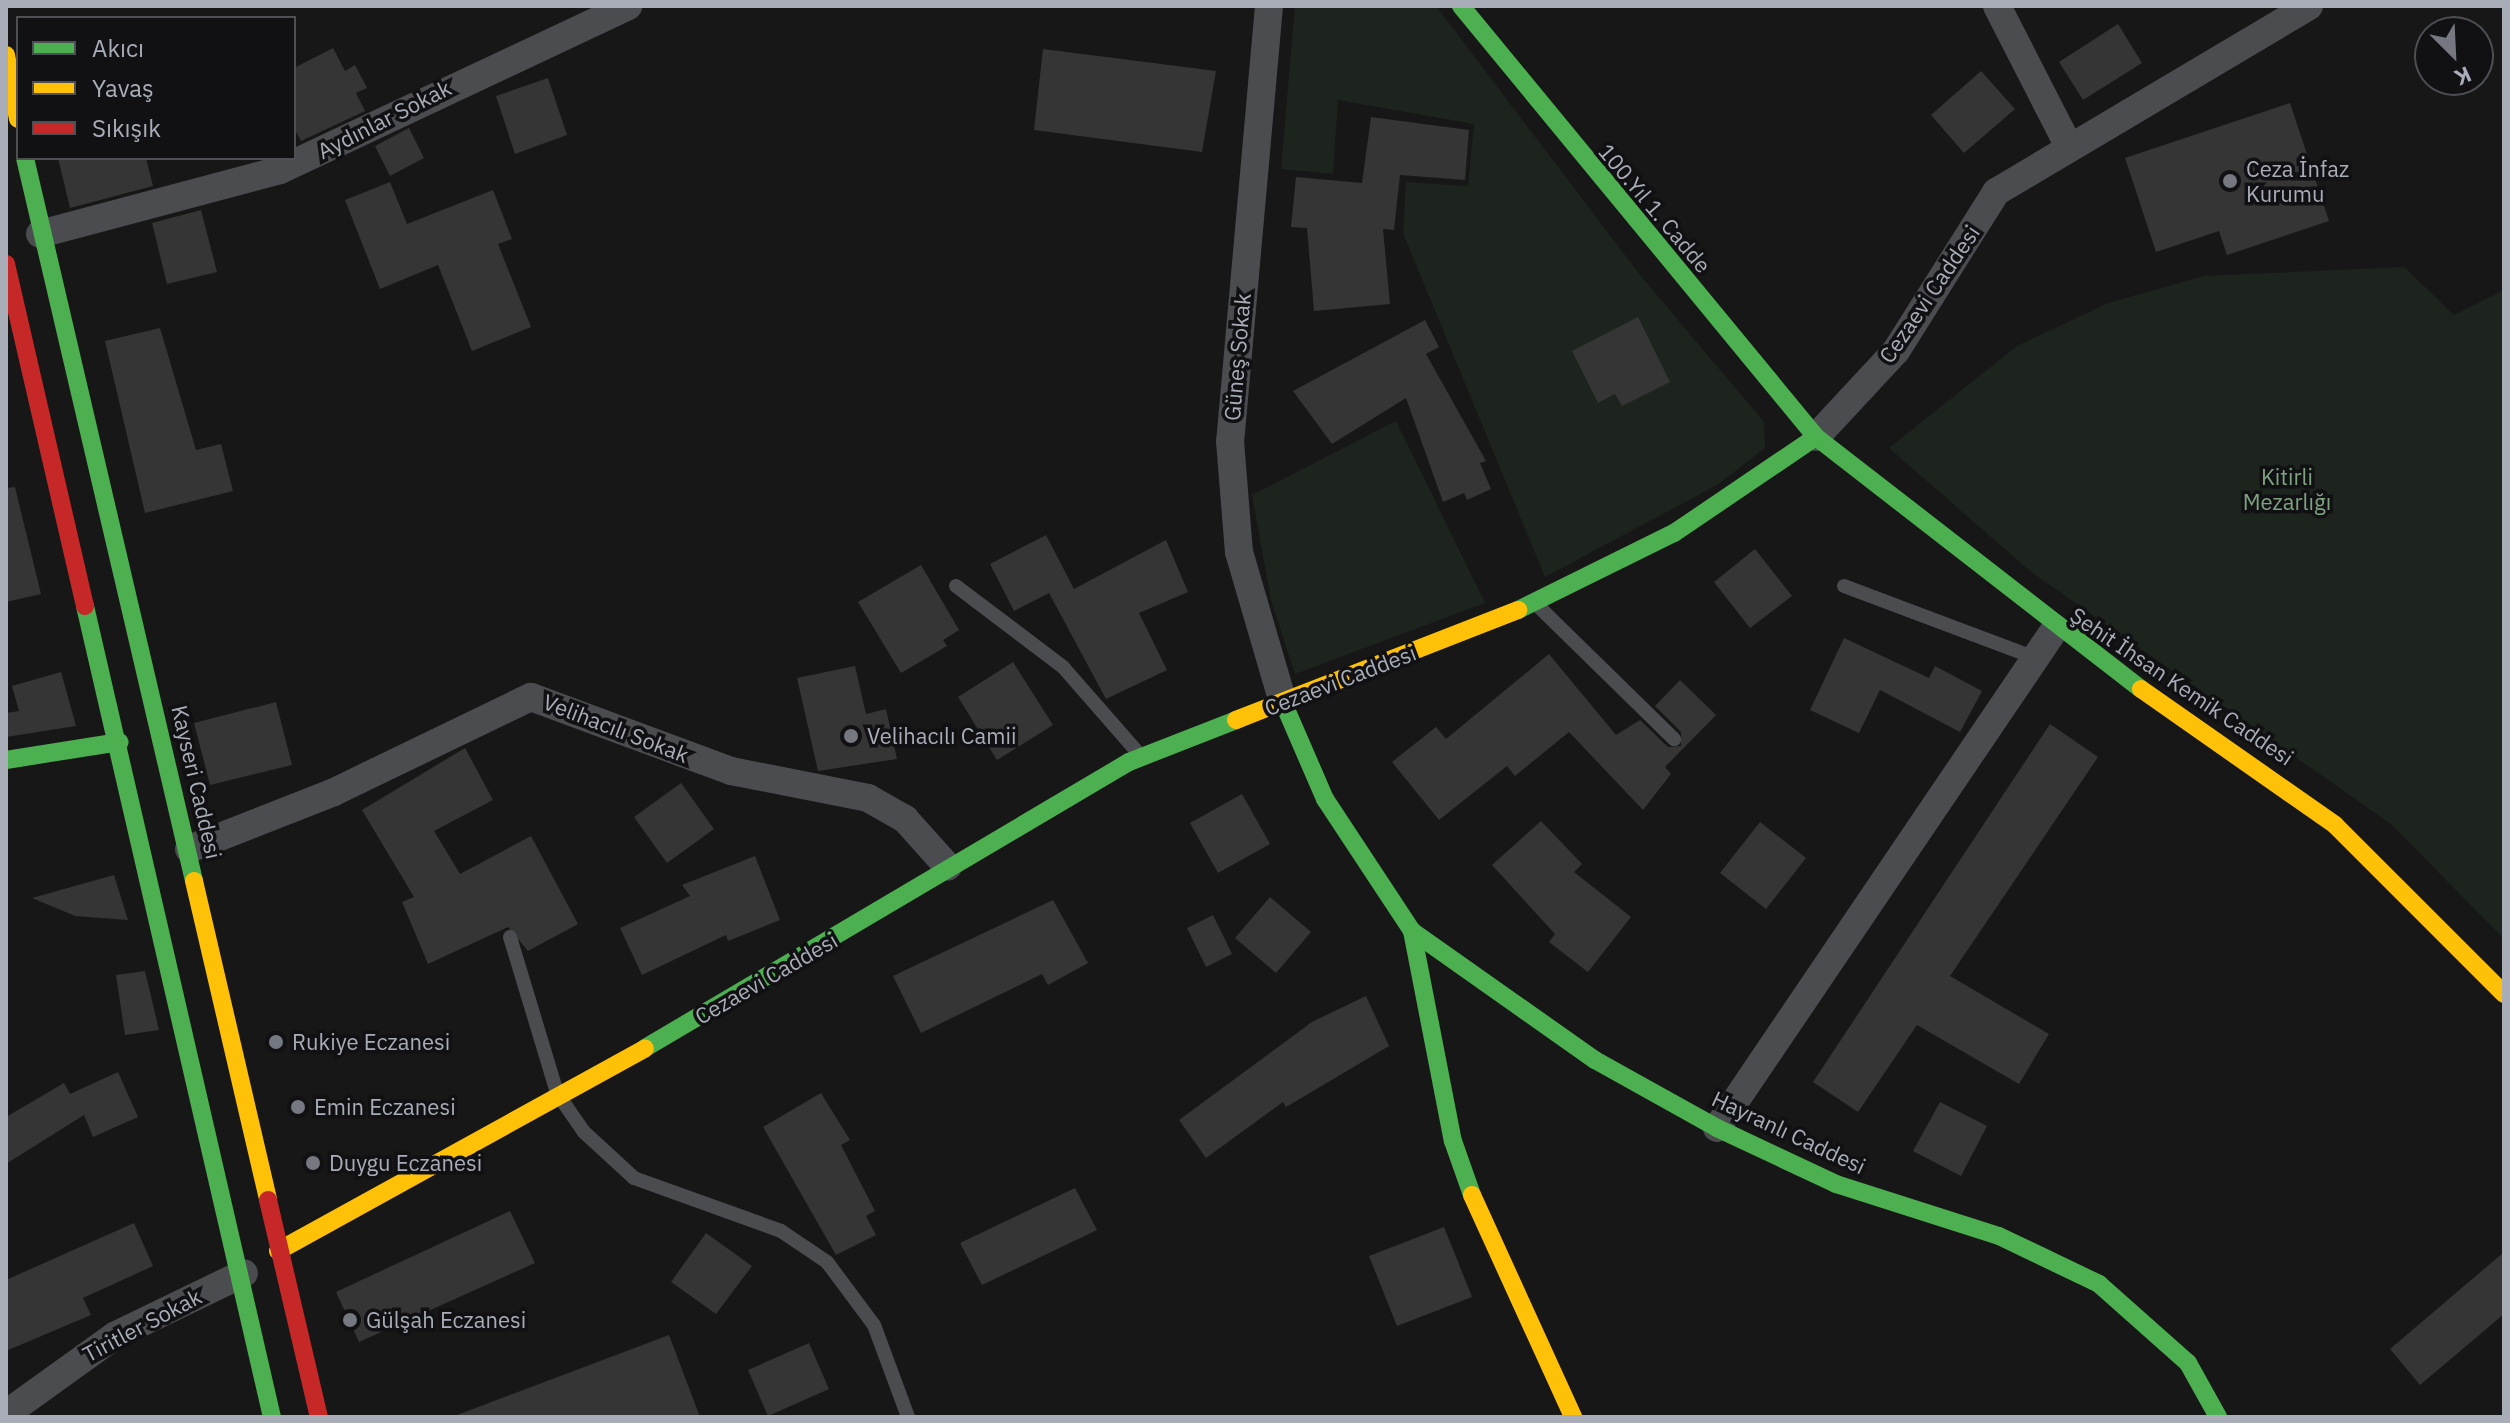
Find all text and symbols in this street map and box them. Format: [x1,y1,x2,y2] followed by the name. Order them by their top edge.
[16,16,296,160] legend
[2414,16,2494,96] north arrow
[92,32,144,64] text: Akıcı
[2450,60,2476,93] text: K
[92,72,154,104] text: Yavaş
[313,74,455,164] street label: Aydınlar Sokak
[92,112,161,144] text: Sıkışık
[1593,138,1717,278] street label: 100.Yıl 1. Cadde
[2246,155,2349,206] place label: Ceza İnfaz Kurumu
[2221,172,2239,190] marker: Ceza İnfaz Kurumu
[1873,220,1985,368] street label: Cezaevi Caddesi
[1218,292,1256,422] street label: Güneş Sokak
[2243,463,2331,514] park label: Kitirli Mezarlığı
[2065,601,2299,771] street label: Şehit İhsan Kemik Caddesi
[1260,639,1420,721] street label: Cezaevi Caddesi
[540,688,692,768] street label: Velihacılı Sokak
[166,703,228,861] street label: Kayseri Caddesi
[867,723,1016,749] place label: Velihacılı Camii
[842,727,860,745] marker: Velihacılı Camii
[690,927,842,1029] street label: Cezaevi Caddesi
[292,1029,450,1055] place label: Rukiye Eczanesi
[267,1033,285,1051] marker: Rukiye Eczanesi
[1708,1085,1870,1179] street label: Hayranlı Caddesi
[314,1094,456,1120] place label: Emin Eczanesi
[289,1098,307,1116] marker: Emin Eczanesi
[329,1150,482,1176] place label: Duygu Eczanesi
[304,1154,322,1172] marker: Duygu Eczanesi
[78,1283,206,1367] street label: Tiritler Sokak
[366,1307,526,1333] place label: Gülşah Eczanesi
[341,1311,359,1329] marker: Gülşah Eczanesi

